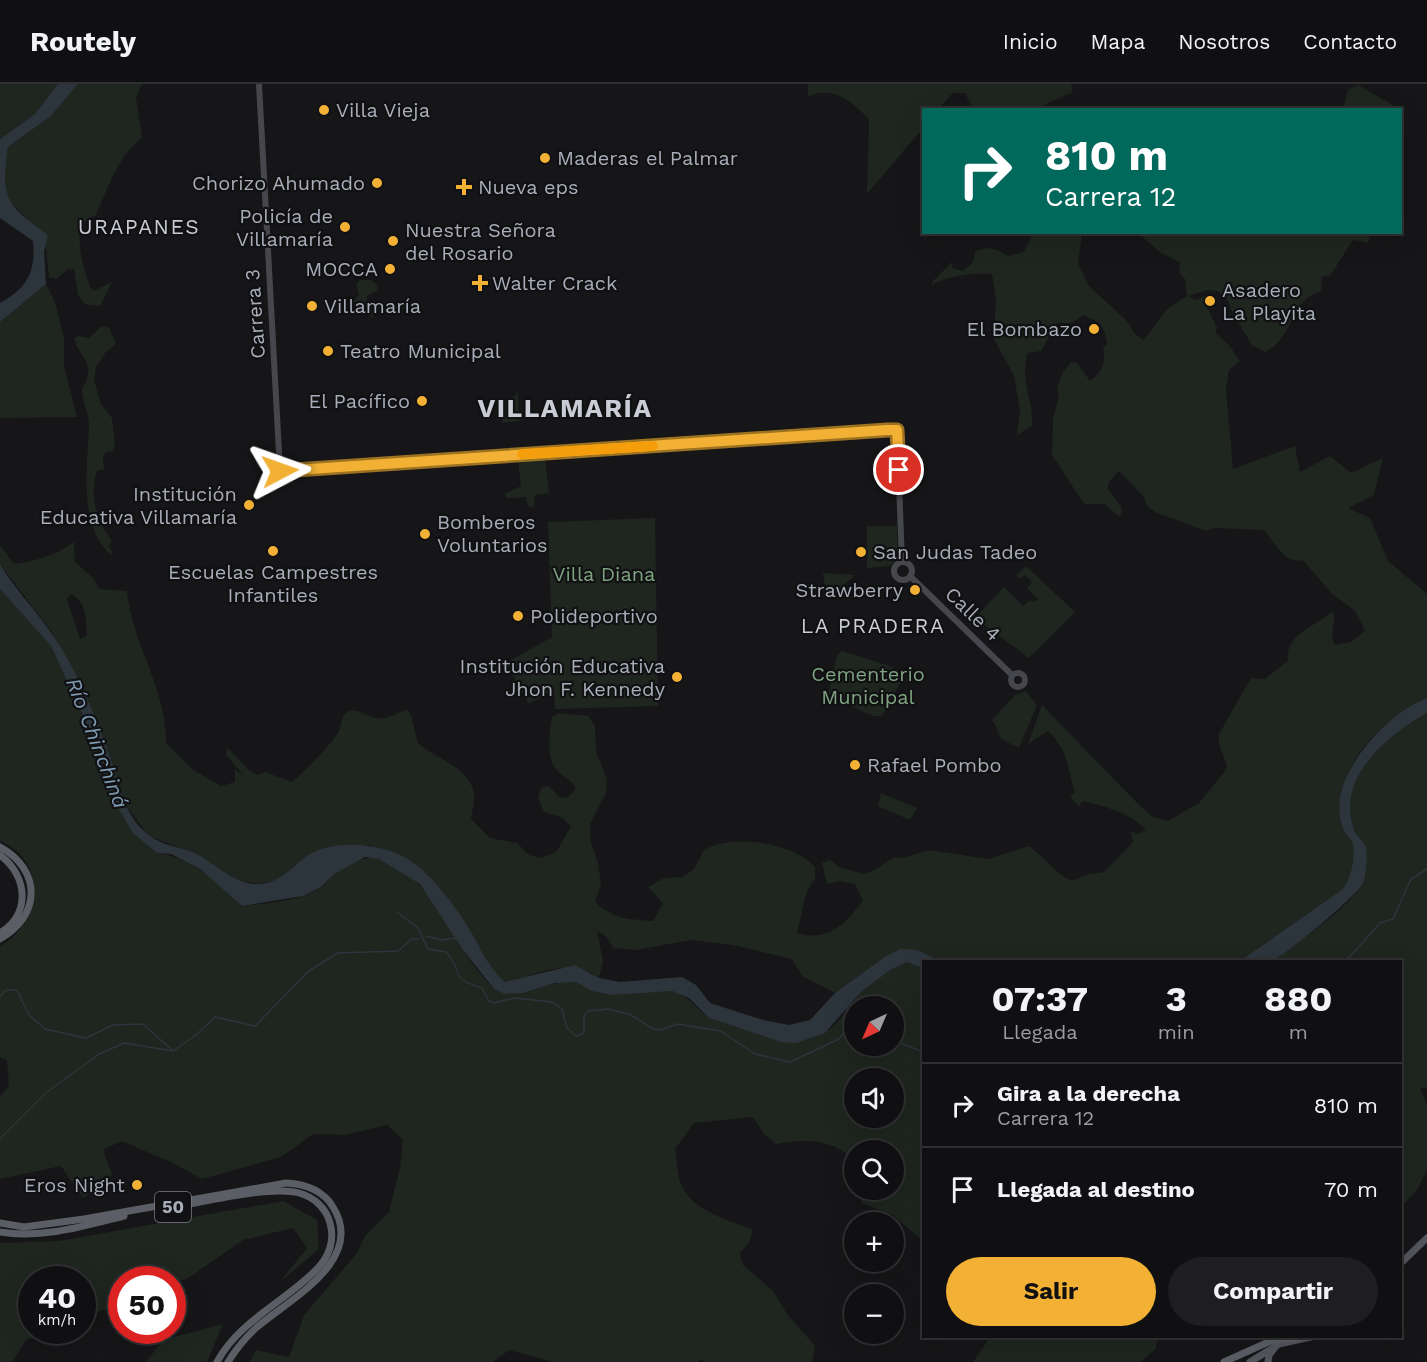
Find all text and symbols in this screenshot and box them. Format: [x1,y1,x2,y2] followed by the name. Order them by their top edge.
[30,25,136,58] text: Routely
[1003,29,1058,54] text: Inicio
[1091,29,1145,54] text: Mapa
[1178,29,1270,54] text: Nosotros
[1303,29,1397,54] text: Contacto
[336,98,430,122] place label: Villa Vieja
[317,103,331,117] marker: Villa Vieja
[1045,131,1168,180] text: 810 m
[946,132,1024,210] icon: right
[557,146,738,170] place label: Maderas el Palmar
[538,151,552,165] marker: Maderas el Palmar
[192,171,365,195] place label: Chorizo Ahumado
[478,175,579,199] place label: Nueva eps
[370,176,384,190] marker: Chorizo Ahumado
[455,178,473,196] marker: Nueva eps
[1045,181,1176,213] text: Carrera 12
[236,204,333,251] place label: Policía de Villamaría
[78,214,200,239] district label: URAPANES
[405,218,556,265] place label: Nuestra Señora del Rosario
[338,220,352,234] marker: Policía de Villamaría
[386,234,400,248] marker: Nuestra Señora del Rosario
[305,257,378,281] place label: MOCCA
[383,262,397,276] marker: MOCCA
[240,268,270,360] street label: Carrera 3
[492,271,617,295] place label: Walter Crack
[473,276,487,290] marker: Walter Crack
[1222,278,1316,325] place label: Asadero La Playita
[324,294,421,318] place label: Villamaría
[1203,294,1217,308] marker: Asadero La Playita
[305,299,319,313] marker: Villamaría
[967,317,1082,341] place label: El Bombazo
[1087,322,1101,336] marker: El Bombazo
[340,339,501,363] place label: Teatro Municipal
[321,344,335,358] marker: Teatro Municipal
[309,389,410,413] place label: El Pacífico
[478,393,652,423] district label: VILLAMARÍA
[415,394,429,408] marker: El Pacífico
[248,439,312,503] position arrow
[873,444,924,495] pin
[882,453,915,486] icon: arrive
[40,482,237,529] place label: Institución Educativa Villamaría
[242,498,256,512] marker: Institución Educativa Villamaría
[437,510,547,557] place label: Bomberos Voluntarios
[418,527,432,541] marker: Bomberos Voluntarios
[873,540,1037,564] place label: San Judas Tadeo
[266,544,280,558] marker: Escuelas Campestres Infantiles
[854,545,868,559] marker: San Judas Tadeo
[168,560,378,607] place label: Escuelas Campestres Infantiles
[553,562,655,586] park label: Villa Diana
[795,578,904,602] place label: Strawberry
[940,582,1006,646] street label: Calle 4
[908,583,922,597] marker: Strawberry
[530,604,658,628] place label: Polideportivo
[511,609,525,623] marker: Polideportivo
[801,613,945,638] district label: LA PRADERA
[460,654,666,701] place label: Institución Educativa Jhon F. Kennedy
[811,662,925,709] park label: Cementerio Municipal
[670,670,684,684] marker: Institución Educativa Jhon F. Kennedy
[61,674,134,812] water label: Río Chinchiná
[867,753,1002,777] place label: Rafael Pombo
[848,758,862,772] marker: Rafael Pombo
[992,978,1088,1020] text: 07:37
[1165,978,1187,1020] text: 3
[1264,978,1332,1020] text: 880
[844,996,904,1056] north arrow
[844,996,904,1344] map controls
[1002,1020,1078,1044] text: Llegada
[1158,1020,1195,1044] text: min
[1289,1020,1308,1044] text: m
[844,1068,904,1128] button: sound
[997,1081,1180,1106] text: Gira a la derecha
[946,1089,979,1122] icon: right
[1314,1093,1378,1118] text: 810 m
[997,1106,1094,1130] text: Carrera 12
[844,1140,904,1200] button: search
[24,1173,126,1197] place label: Eros Night
[946,1173,979,1206] icon: arrive
[997,1177,1195,1202] text: Llegada al destino
[1324,1177,1378,1202] text: 70 m
[130,1178,144,1192] marker: Eros Night
[155,1192,191,1222] road number: 50
[844,1212,904,1272] button: +
[946,1257,1156,1326] button: Salir
[1168,1257,1378,1326] button: Compartir
[108,1266,186,1344] speed limit sign: 50
[38,1280,76,1315] text: 40
[844,1284,904,1344] button: −
[38,1311,76,1329] text: km/h

